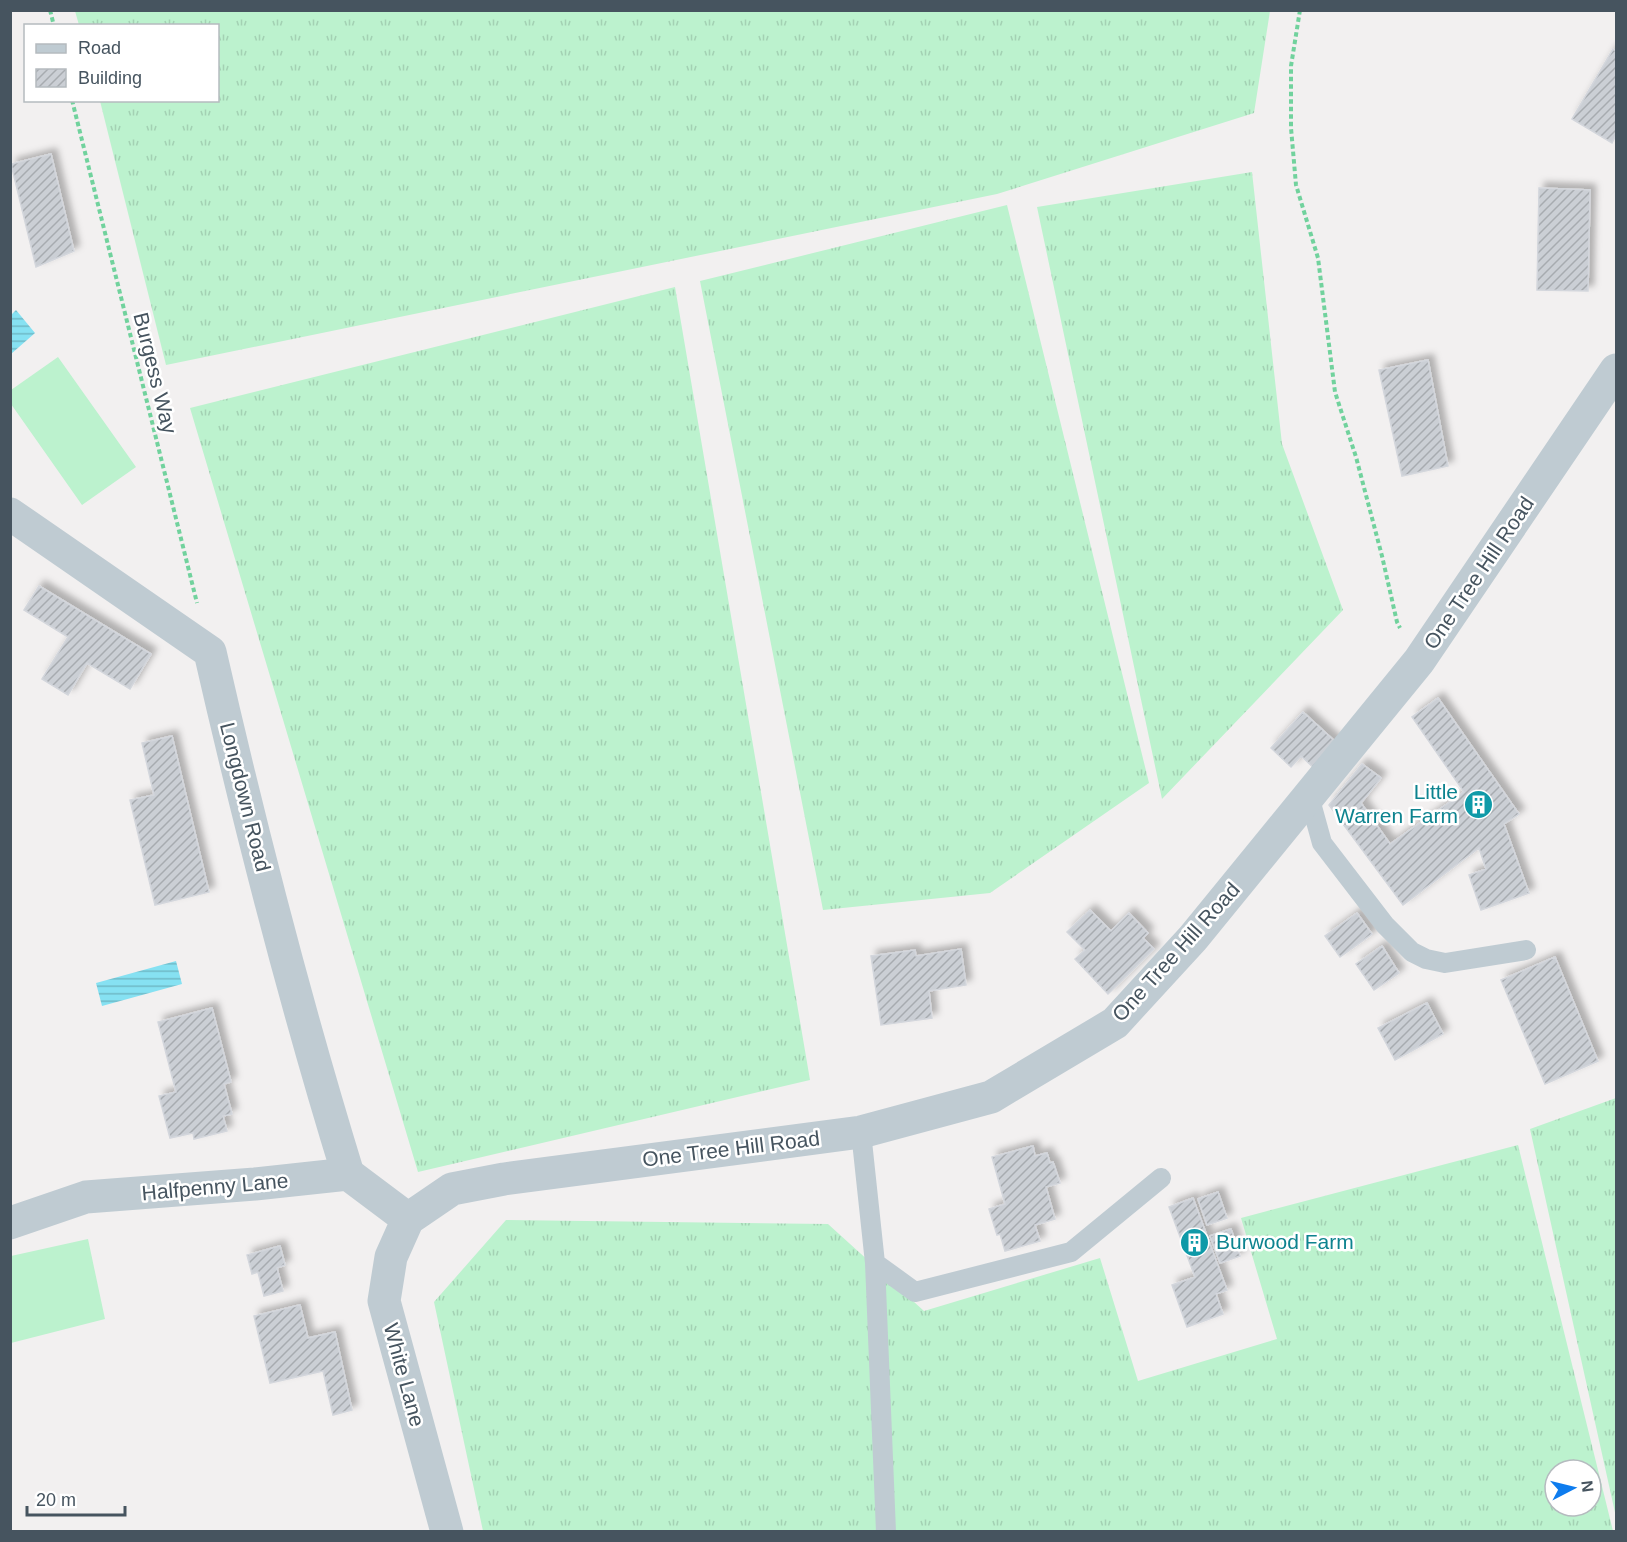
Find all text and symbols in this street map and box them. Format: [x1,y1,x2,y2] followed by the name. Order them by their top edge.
[24,24,219,102] legend
[78,38,121,58] text: Road
[78,68,142,88] text: Building
[129,310,182,436] street label: Burgess Way
[1419,492,1538,653] street label: One Tree Hill Road
[216,720,275,874] street label: Longdown Road
[1335,780,1458,827] place label: Little Warren Farm
[1463,788,1495,820] building icon: Little Warren Farm
[1107,878,1244,1026] street label: One Tree Hill Road
[641,1126,821,1171] street label: One Tree Hill Road
[141,1169,289,1204] street label: Halfpenny Lane
[1179,1226,1211,1258] building icon: Burwood Farm
[1216,1230,1354,1253] place label: Burwood Farm
[380,1321,429,1429] street label: White Lane
[1543,1458,1603,1518] north arrow
[27,1479,124,1517] scale bar
[1578,1479,1597,1493] text: N
[36,1490,76,1510] text: 20 m

